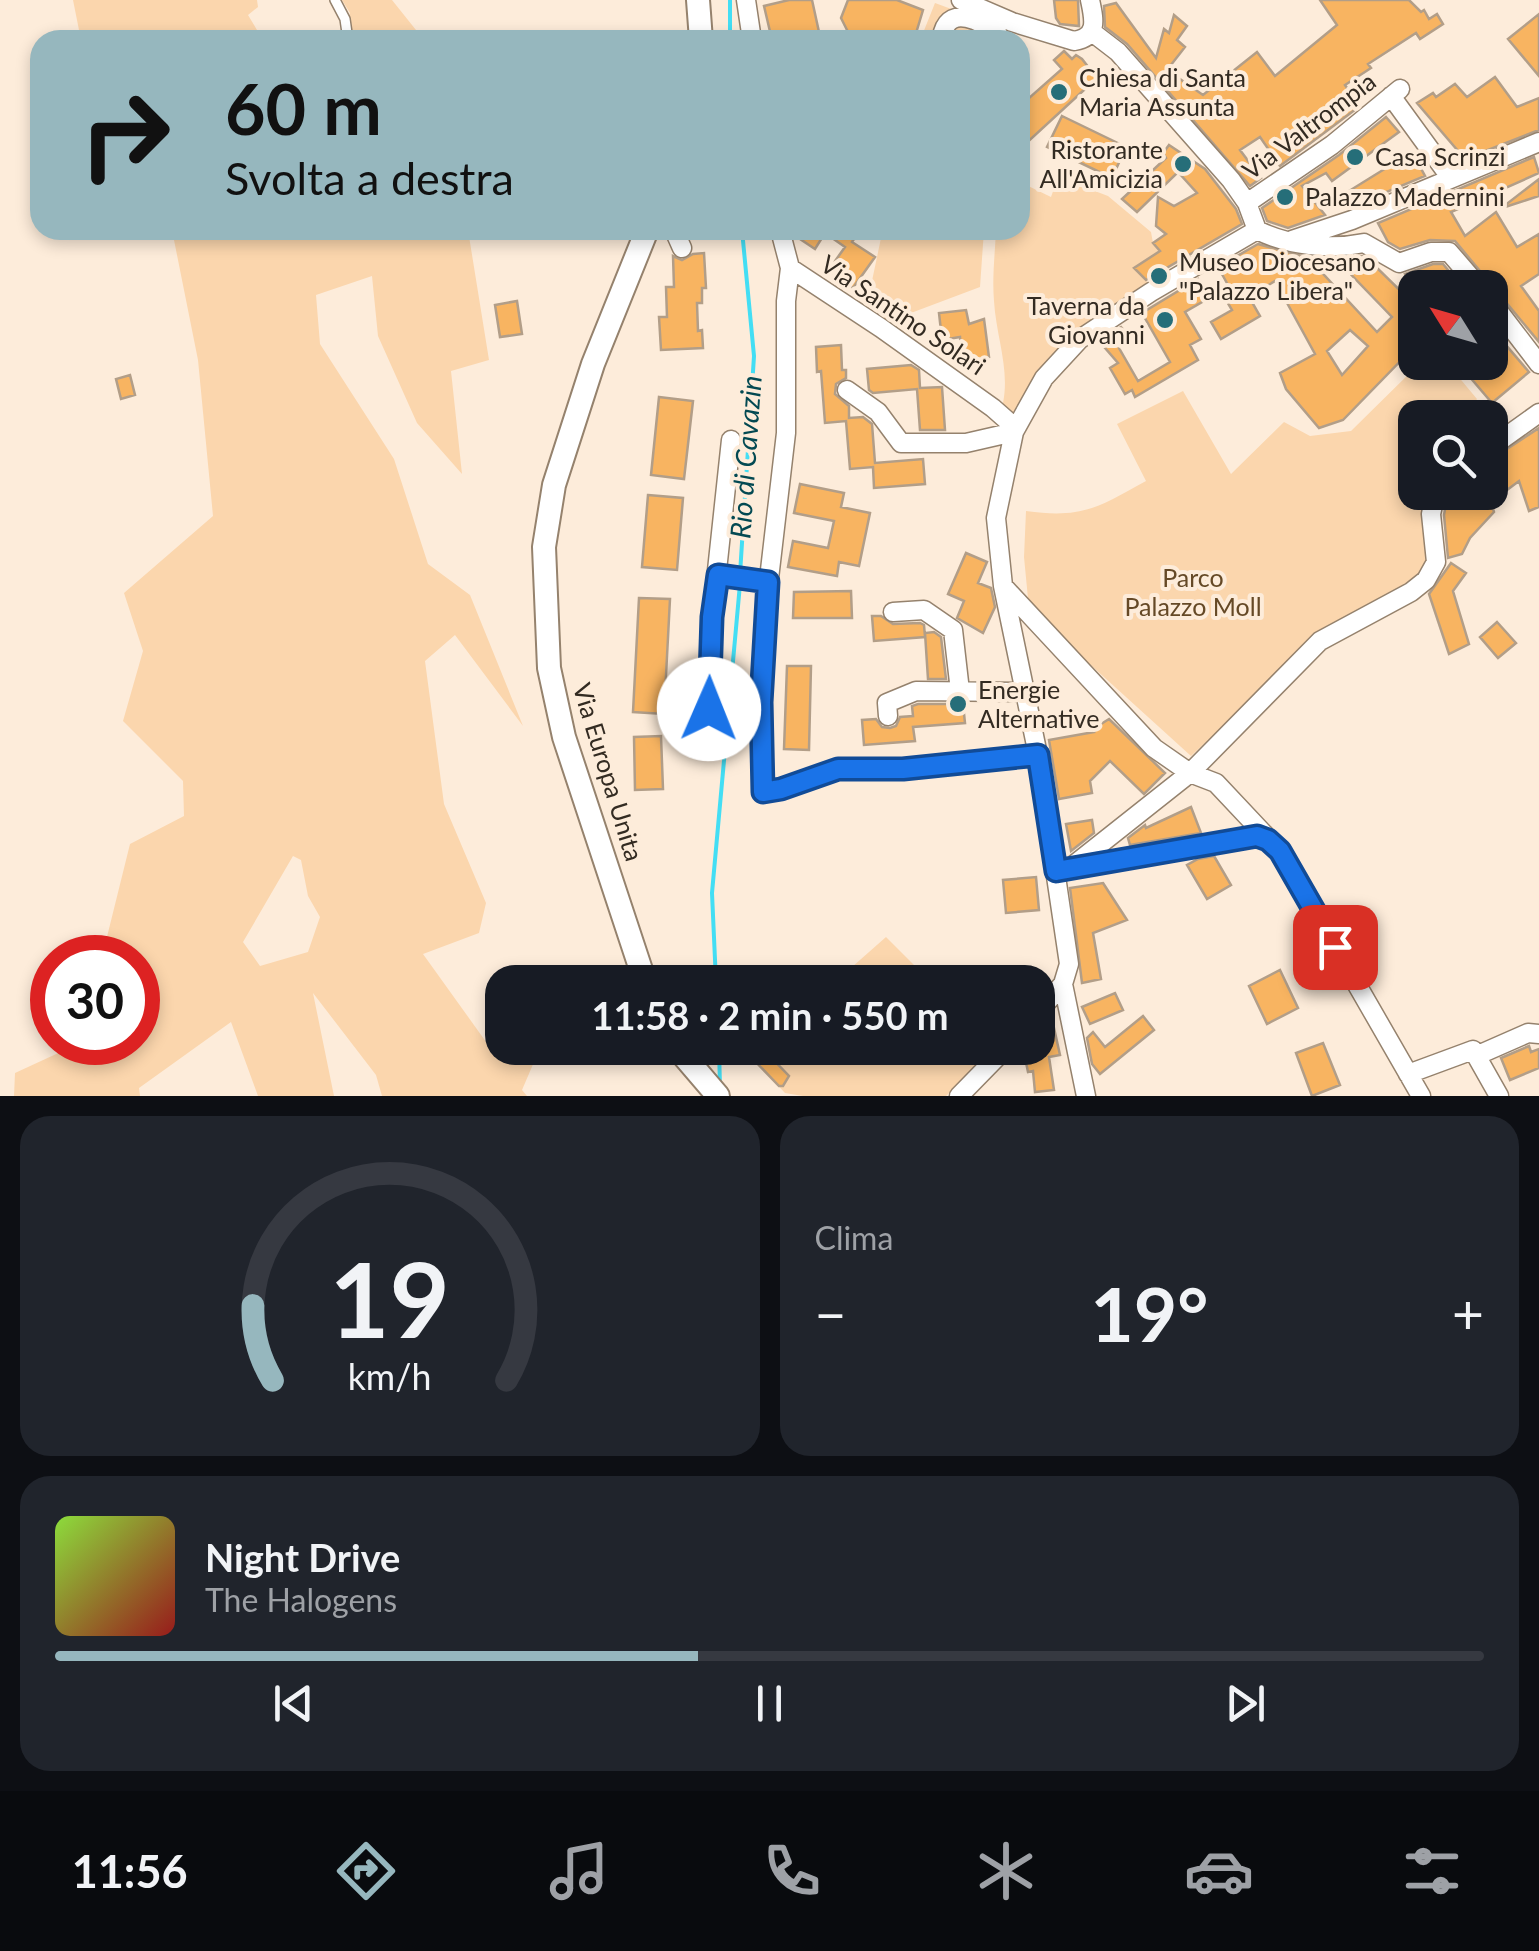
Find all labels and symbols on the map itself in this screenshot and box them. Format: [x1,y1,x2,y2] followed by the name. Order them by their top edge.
[1079,62,1246,121] place label: Chiesa di Santa Maria Assunta
[1236,65,1381,185] street label: Via Valtrompia
[1048,81,1070,103] marker: Chiesa di Santa Maria Assunta
[1040,134,1163,193] place label: Ristorante All'Amicizia
[1375,141,1506,171] place label: Casa Scrinzi
[1344,146,1366,168] marker: Casa Scrinzi
[1172,153,1194,175] marker: Ristorante All'Amicizia
[1305,181,1505,211] place label: Palazzo Madernini
[1274,186,1296,208] marker: Palazzo Madernini
[1179,246,1376,305] place label: Museo Diocesano "Palazzo Libera"
[815,248,992,380] street label: Via Santino Solari
[1148,265,1170,287] marker: Museo Diocesano "Palazzo Libera"
[1398,270,1508,380] north arrow
[1027,290,1145,349] place label: Taverna da Giovanni
[1154,309,1176,331] marker: Taverna da Giovanni
[722,374,768,540] water label: Rio di Cavazin
[1124,562,1262,621] park label: Parco Palazzo Moll
[657,657,761,761] position arrow
[978,674,1099,733] place label: Energie Alternative
[568,679,650,864] street label: Via Europa Unita
[947,693,969,715] marker: Energie Alternative
[1293,905,1378,990] pin
[30,935,160,1065] speed limit sign: 30

